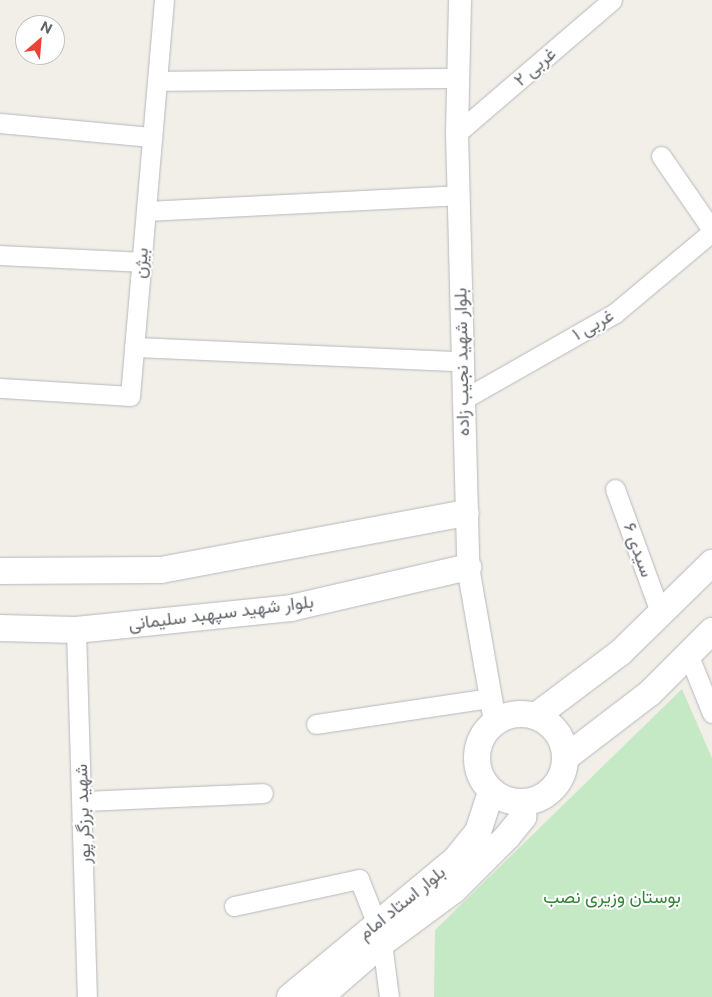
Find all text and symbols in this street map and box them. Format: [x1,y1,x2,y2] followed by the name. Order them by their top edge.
[15,15,65,65] north arrow
[38,18,55,37] text: N
[510,43,560,91] street label: غربی ۲
[129,247,153,279] street label: بیژن
[450,288,474,436] street label: بلوار شهید نجیب زاده
[568,305,618,345] street label: غربی ۱
[618,520,658,580] street label: سیدی ۶
[127,591,315,635] street label: بلوار شهید سپهبد سلیمانی
[70,764,96,864] street label: شهید برزگر پور
[354,861,450,945] street label: بلوار استاد امام
[543,886,681,908] park label: بوستان وزیری نصب

